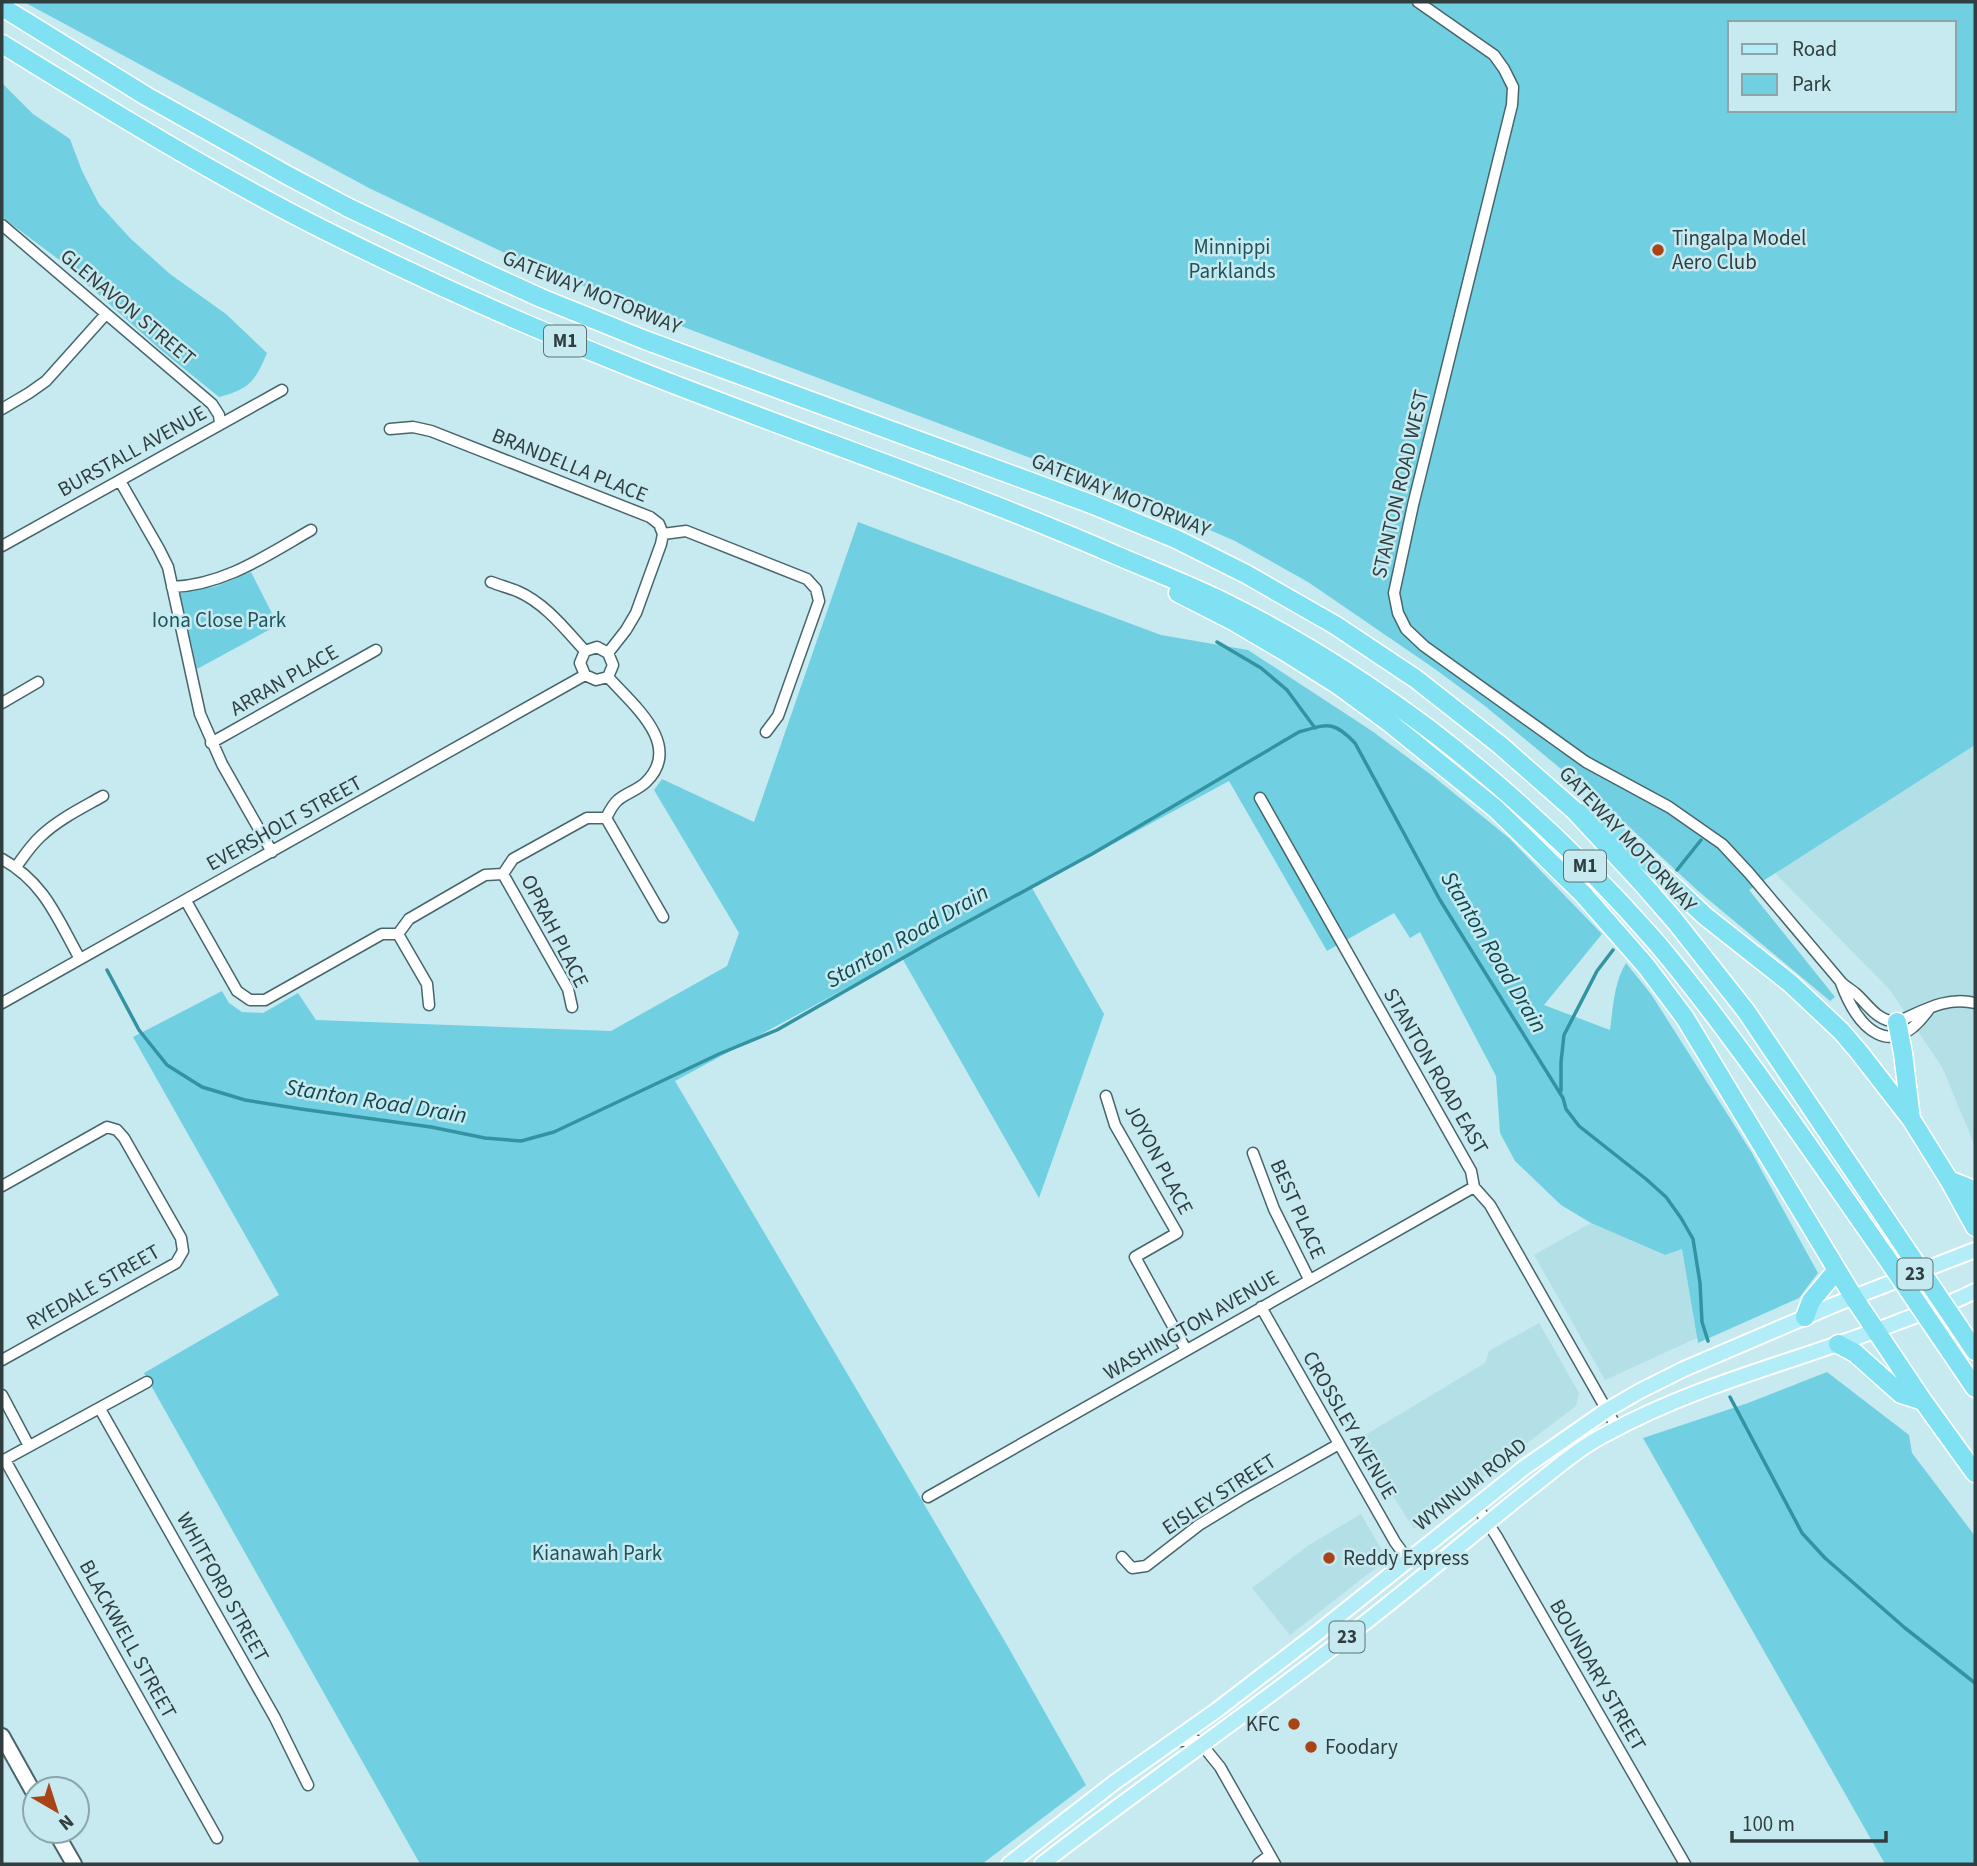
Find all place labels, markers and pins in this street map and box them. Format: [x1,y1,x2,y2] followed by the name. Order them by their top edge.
[1672,223,1806,277] place label: Tingalpa Model Aero Club
[1650,242,1666,258] marker: Tingalpa Model Aero Club
[1343,1543,1469,1573] place label: Reddy Express
[1321,1550,1337,1566] marker: Reddy Express
[1246,1709,1280,1739] place label: KFC
[1286,1716,1302,1732] marker: KFC
[1325,1732,1398,1762] place label: Foodary
[1303,1739,1319,1755] marker: Foodary

